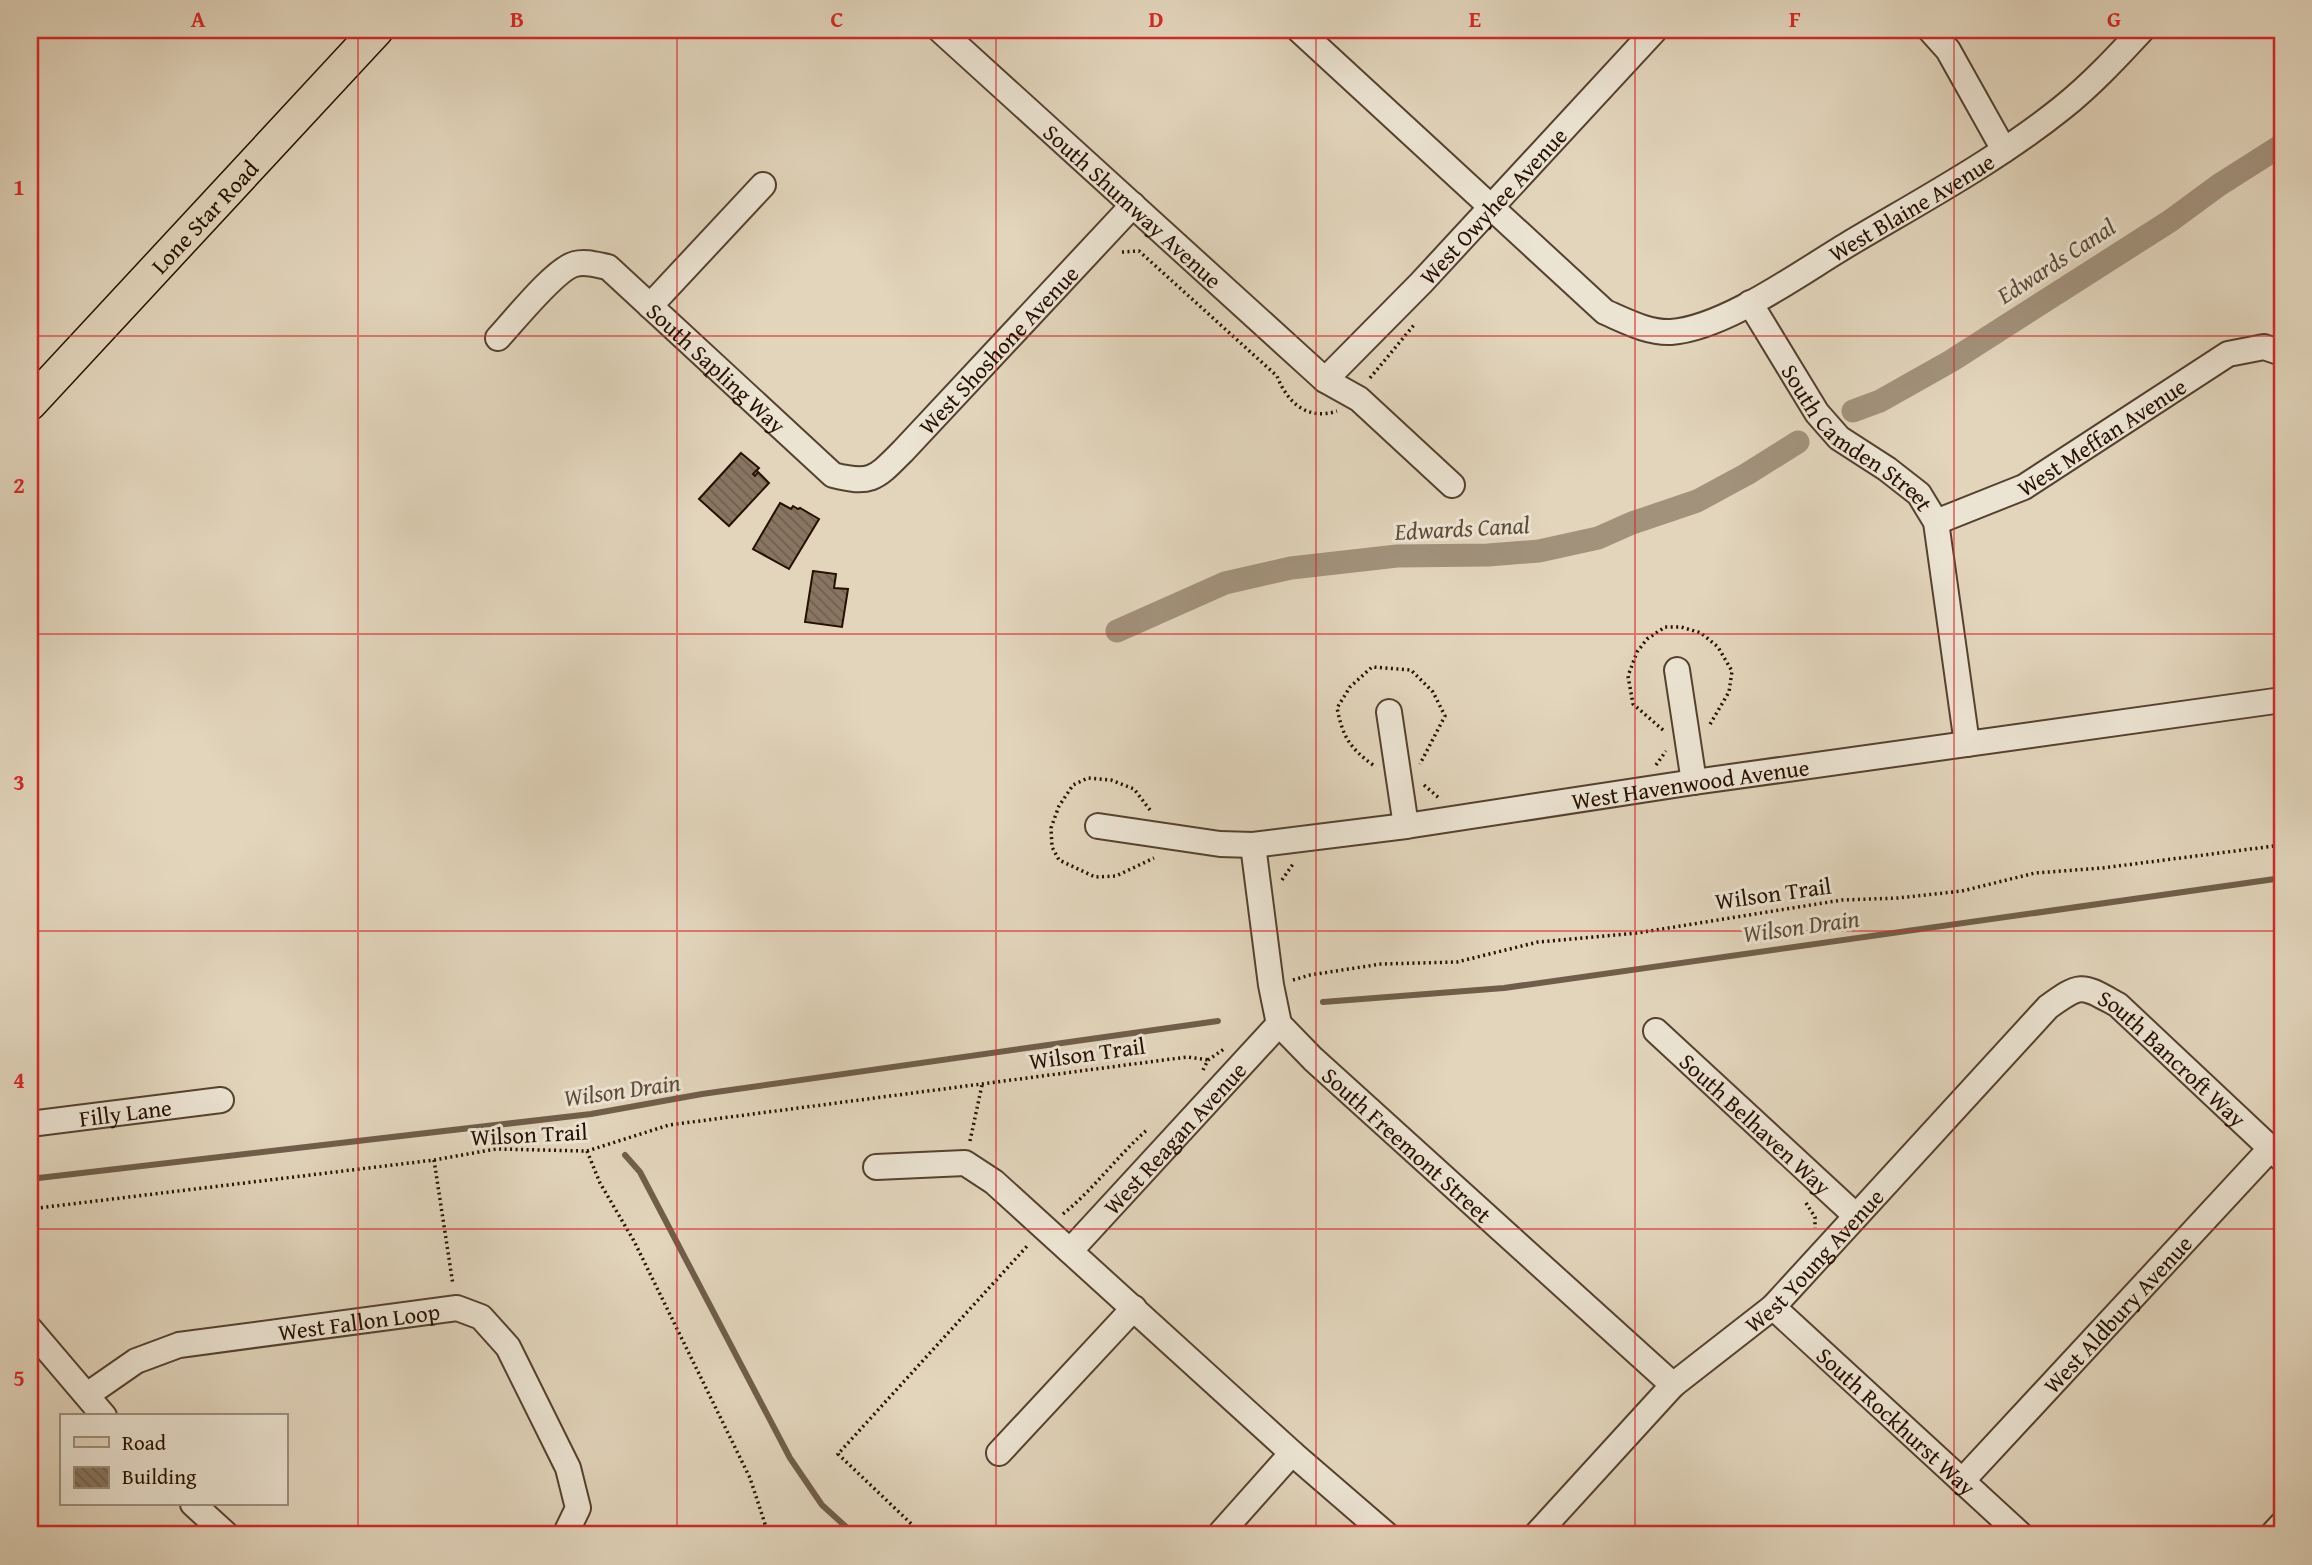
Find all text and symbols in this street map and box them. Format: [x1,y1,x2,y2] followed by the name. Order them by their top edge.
[191,2,206,35] text: A
[510,2,524,35] text: B
[830,2,844,35] text: C
[1149,2,1164,35] text: D
[1469,2,1481,35] text: E
[1789,2,1801,35] text: F
[2107,2,2121,35] text: G
[1037,116,1230,295] street label: South Shumway Avenue
[1411,119,1574,292] street label: West Owyhee Avenue
[1822,145,2000,269] street label: West Blaine Avenue
[143,152,266,281] street label: Lone Star Road
[13,170,25,203] text: 1
[1989,210,2122,313] water label: Edwards Canal
[911,257,1086,441] street label: West Shoshone Avenue
[640,294,794,441] street label: South Sapling Way
[1774,357,1942,517] street label: South Camden Street
[2010,369,2192,504] street label: West Meffan Avenue
[13,468,25,501] text: 2
[1393,507,1530,549] water label: Edwards Canal
[1569,750,1811,817] street label: West Havenwood Avenue
[13,765,25,798] text: 3
[1713,869,1833,917] street label: Wilson Trail
[1740,900,1862,952] water label: Wilson Drain
[2092,981,2254,1134] street label: South Bancroft Way
[1027,1029,1147,1077] street label: Wilson Trail
[1673,1045,1839,1202] street label: South Belhaven Way
[1095,1054,1253,1222] street label: West Reagan Avenue
[1315,1059,1499,1230] street label: South Freemont Street
[13,1063,25,1096] text: 4
[561,1064,683,1116] water label: Wilson Drain
[77,1090,173,1134] street label: Filly Lane
[470,1114,588,1154] street label: Wilson Trail
[1737,1181,1891,1340] street label: West Young Avenue
[2035,1227,2199,1400] street label: West Aldbury Avenue
[276,1294,442,1348] street label: West Fallon Loop
[1810,1339,1984,1503] street label: South Rockhurst Way
[13,1361,25,1394] text: 5
[60,1414,287,1506] legend
[122,1427,167,1458] text: Road
[122,1461,197,1492] text: Building

